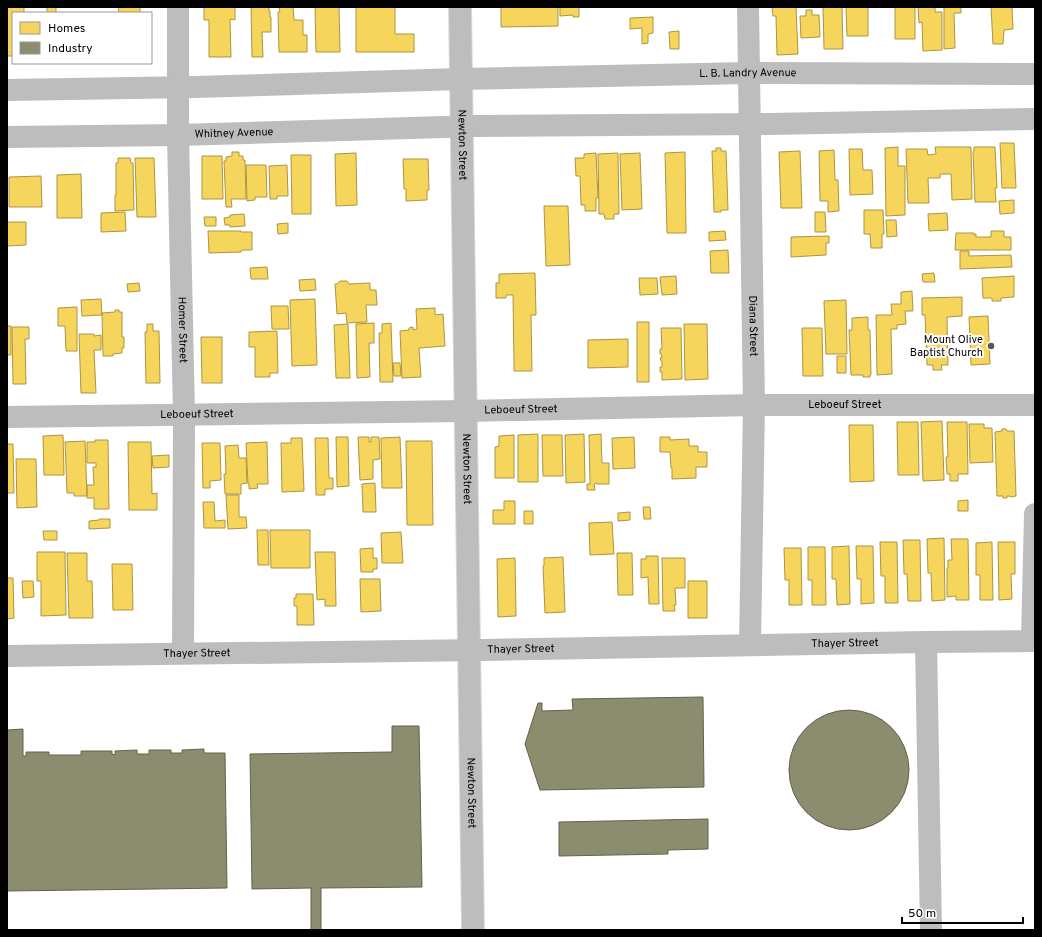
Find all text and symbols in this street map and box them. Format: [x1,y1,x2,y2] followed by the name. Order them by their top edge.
[12,12,152,64] legend
[48,21,85,37] text: Homes
[48,41,93,57] text: Industry
[699,66,797,81] street label: L. B. Landry Avenue
[454,109,469,181] street label: Newton Street
[194,125,274,141] street label: Whitney Avenue
[745,295,760,357] street label: Diana Street
[174,297,190,363] street label: Homer Street
[910,333,983,360] place label: Mount Olive Baptist Church
[986,341,996,351] marker: Mount Olive Baptist Church
[808,398,882,412] street label: Leboeuf Street
[484,402,558,418] street label: Leboeuf Street
[160,407,234,422] street label: Leboeuf Street
[459,433,474,504] street label: Newton Street
[811,636,879,651] street label: Thayer Street
[487,642,555,657] street label: Thayer Street
[163,646,231,661] street label: Thayer Street
[464,757,479,828] street label: Newton Street
[902,899,1023,925] scale bar
[908,906,936,922] text: 50 m

